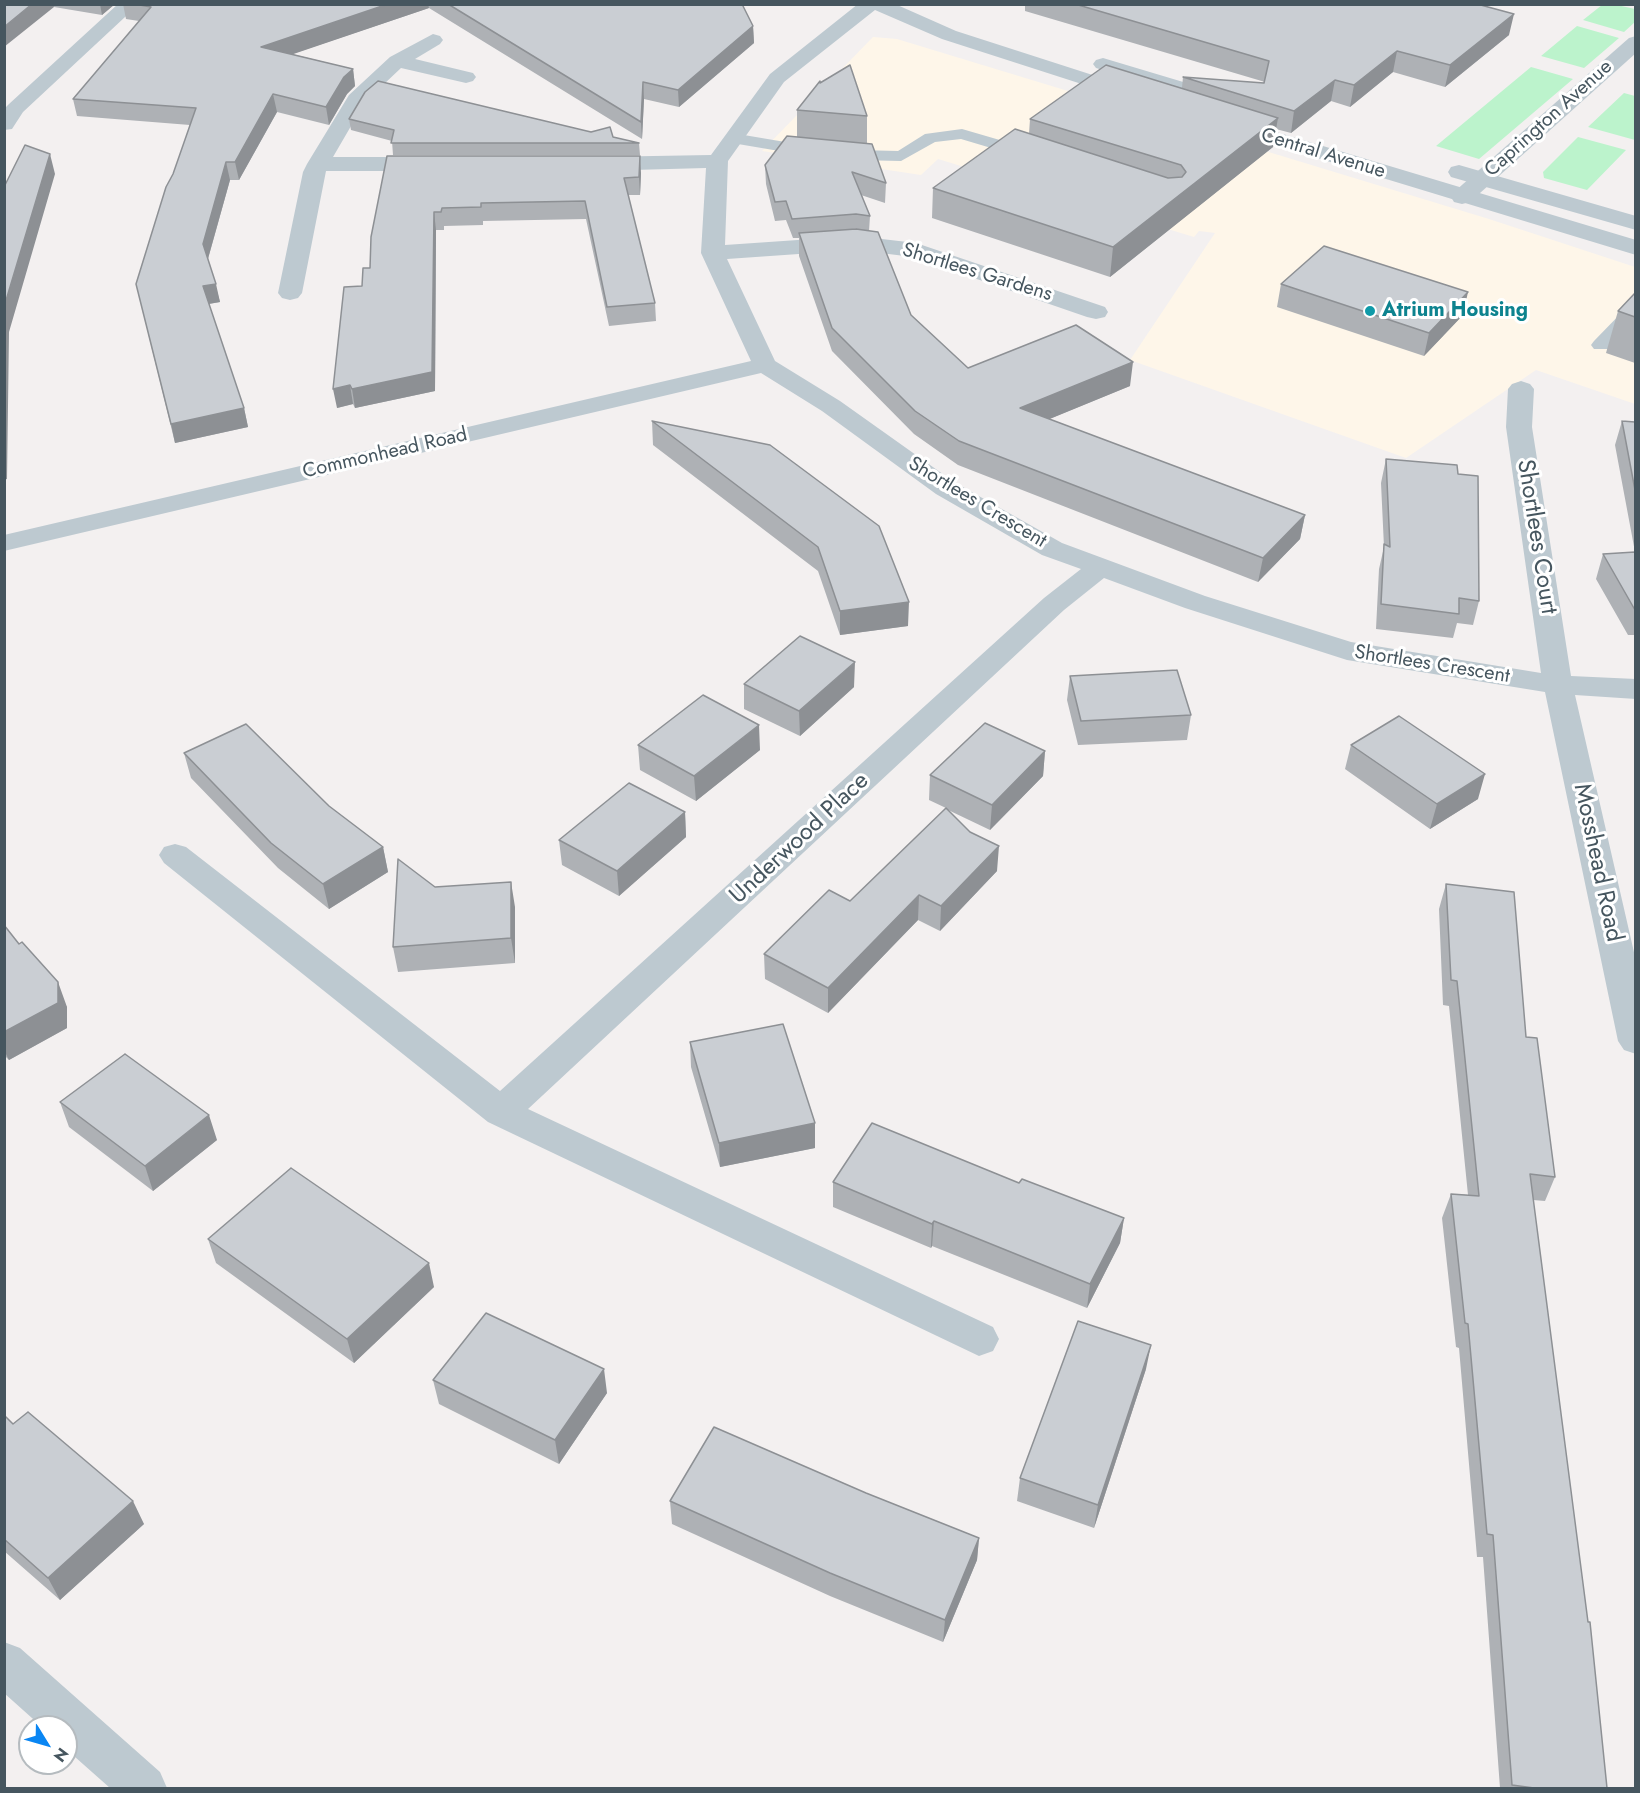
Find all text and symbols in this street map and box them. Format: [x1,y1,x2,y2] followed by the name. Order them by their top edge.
[1480,55,1618,183] street label: Caprington Avenue
[1258,124,1388,184] street label: Central Avenue
[899,239,1055,307] street label: Shortlees Gardens
[1382,299,1528,323] place label: Atrium Housing
[1363,304,1377,318] marker: Atrium Housing
[300,423,470,485] street label: Commonhead Road
[903,452,1051,554] street label: Shortlees Crescent
[1510,458,1562,616] street label: Shortlees Court
[1353,641,1511,689] street label: Shortlees Crescent
[724,767,876,911] street label: Underwood Place
[1566,781,1628,945] street label: Mosshead Road
[18,1715,78,1775] north arrow
[48,1743,74,1767] text: N

